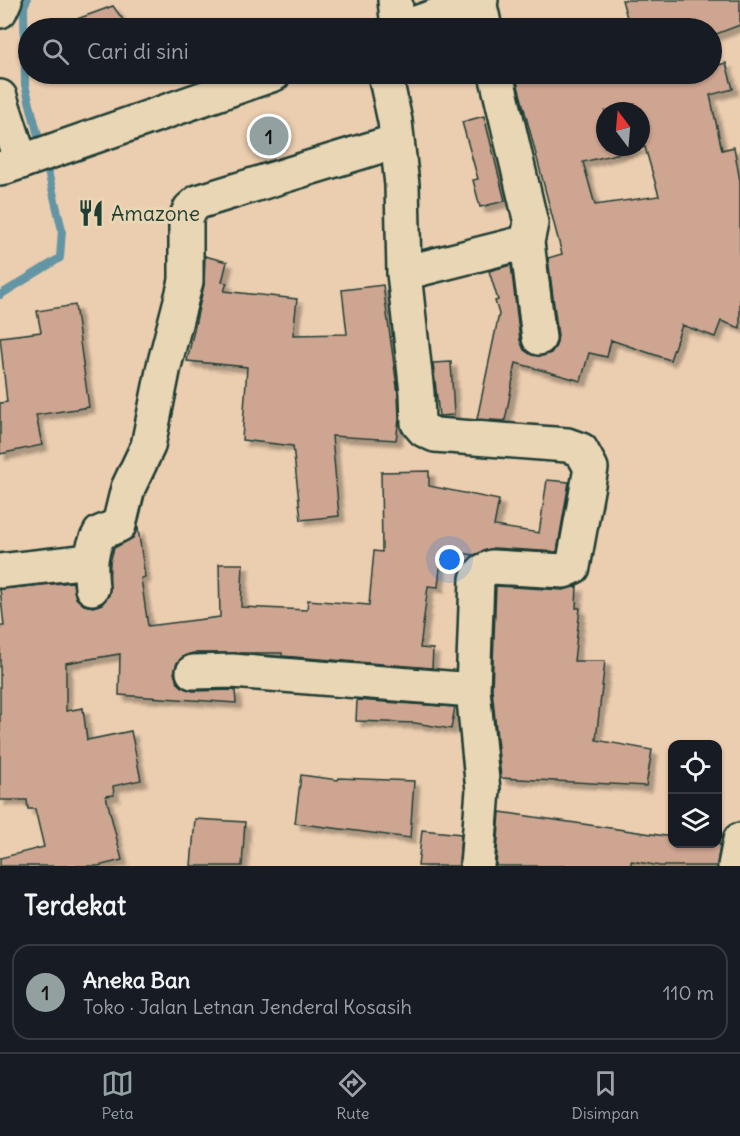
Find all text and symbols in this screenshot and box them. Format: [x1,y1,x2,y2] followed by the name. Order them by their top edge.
[18,18,722,84] search box
[39,35,72,68] icon: search
[87,37,189,65] text: Cari di sini
[596,102,650,156] north arrow
[250,114,288,158] pin: 1
[76,198,106,228] restaurant icon: Amazone
[111,200,200,227] place label: Amazone
[435,545,464,574] your location
[668,740,722,848] map controls
[668,740,722,794] button: locate
[668,794,722,848] button: layers
[24,889,126,922] text: Terdekat
[83,966,190,994] text: Aneka Ban
[42,980,49,1005] text: 1
[663,980,714,1005] text: 110 m
[83,994,412,1019] text: Toko · Jalan Letnan Jenderal Kosasih
[101,1067,134,1123] tab: Peta
[336,1067,369,1123] tab: Rute
[572,1067,639,1123] tab: Disimpan

